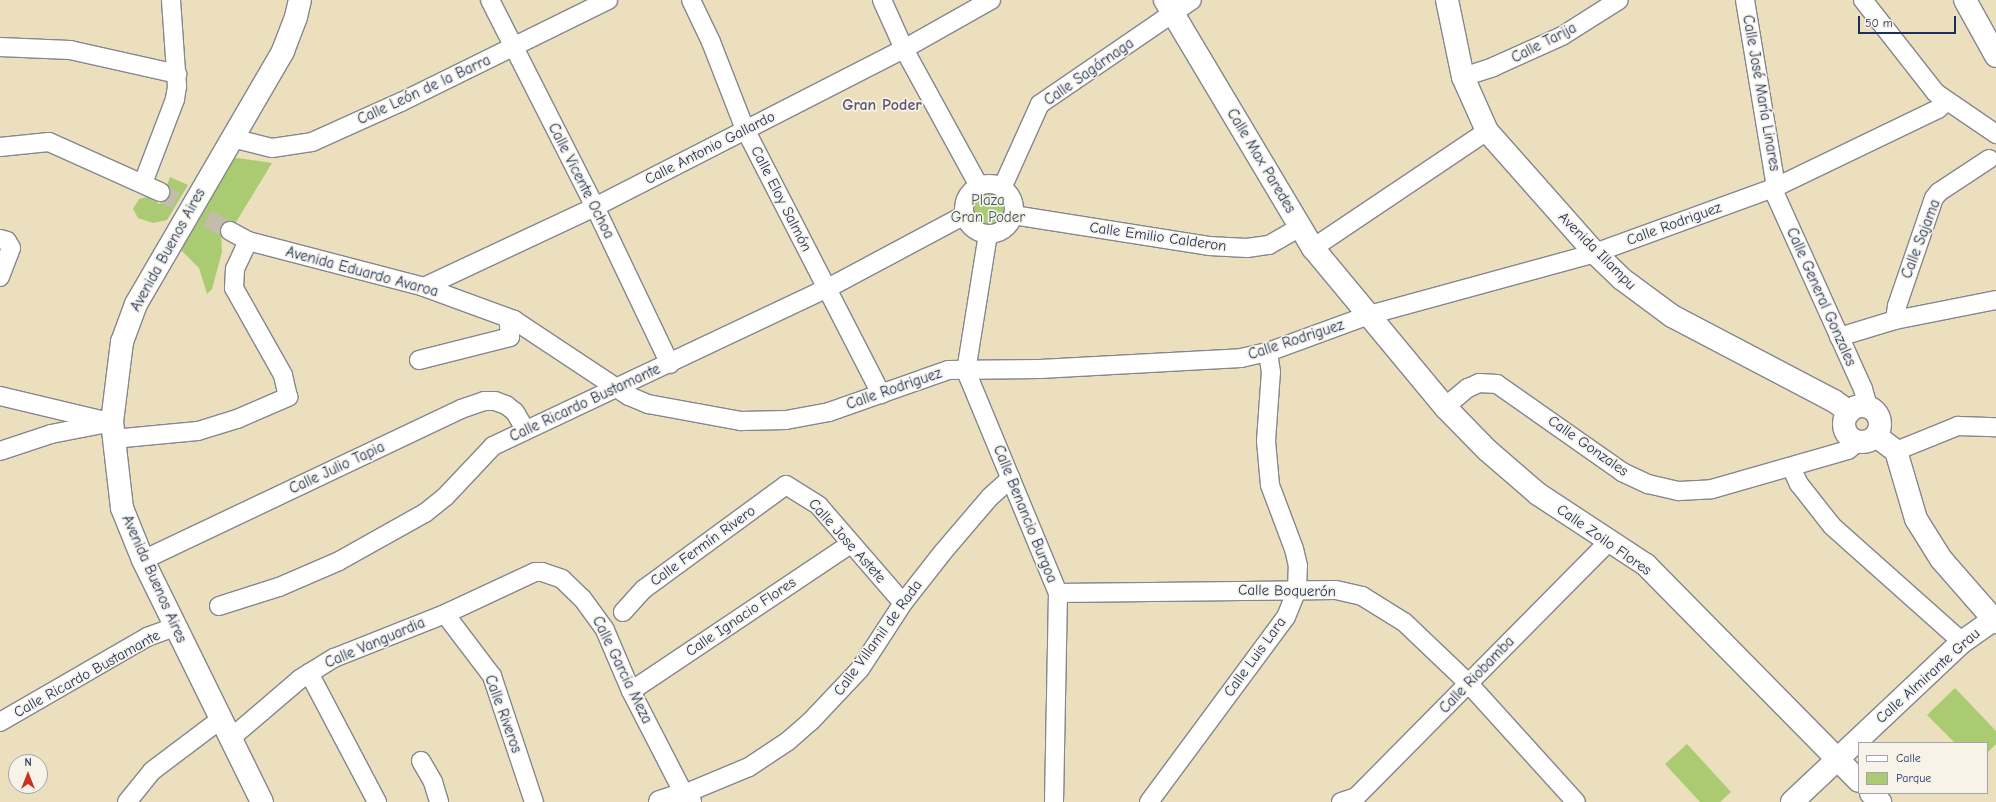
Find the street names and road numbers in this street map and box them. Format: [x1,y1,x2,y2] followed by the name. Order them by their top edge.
[1738,14,1784,172] street label: Calle José María Linares
[1508,19,1580,67] street label: Calle Tarija
[1041,34,1137,110] street label: Calle Sagárnaga
[355,51,493,129] street label: Calle León de la Barra
[1223,105,1299,217] street label: Calle Max Paredes
[642,107,778,189] street label: Calle Antonio Gallardo
[544,120,618,242] street label: Calle Vicente Ochoa
[747,143,815,255] street label: Calle Eloy Salmón
[127,185,209,315] street label: Avenida Buenos Aires
[1898,197,1944,281] street label: Calle Sajama
[1624,198,1724,250] street label: Calle Rodriguez
[1554,208,1640,294] street label: Avenida Illampu
[1088,218,1228,256] street label: Calle Emilio Calderon
[1782,225,1860,369] street label: Calle General Gonzales
[284,243,440,301] street label: Avenida Eduardo Avaroa
[1246,316,1346,364] street label: Calle Rodriguez
[507,360,663,446] street label: Calle Ricardo Bustamante
[844,364,944,414] street label: Calle Rodriguez
[1544,412,1632,480] street label: Calle Gonzales
[286,438,388,498] street label: Calle Julio Tapia
[989,443,1061,585] street label: Calle Benancio Burgoa
[804,495,890,587] street label: Calle Jose Astete
[1553,501,1655,579] street label: Calle Zoilo Flores
[647,502,759,590] street label: Calle Fermín Rivero
[118,512,190,646] street label: Avenida Buenos Aires
[683,574,799,660] street label: Calle Ignacio Flores
[830,577,926,699] street label: Calle Villamil de Rada
[1238,581,1336,601] street label: Calle Boquerón
[588,613,656,727] street label: Calle Garcia Meza
[322,614,428,672] street label: Calle Vanguardia
[1220,614,1290,700] street label: Calle Luis Lara
[1872,625,1984,727] street label: Calle Almirante Grau
[11,626,163,722] street label: Calle Ricardo Bustamante
[1436,633,1518,717] street label: Calle Riobamba
[481,673,525,755] street label: Calle Riveros

